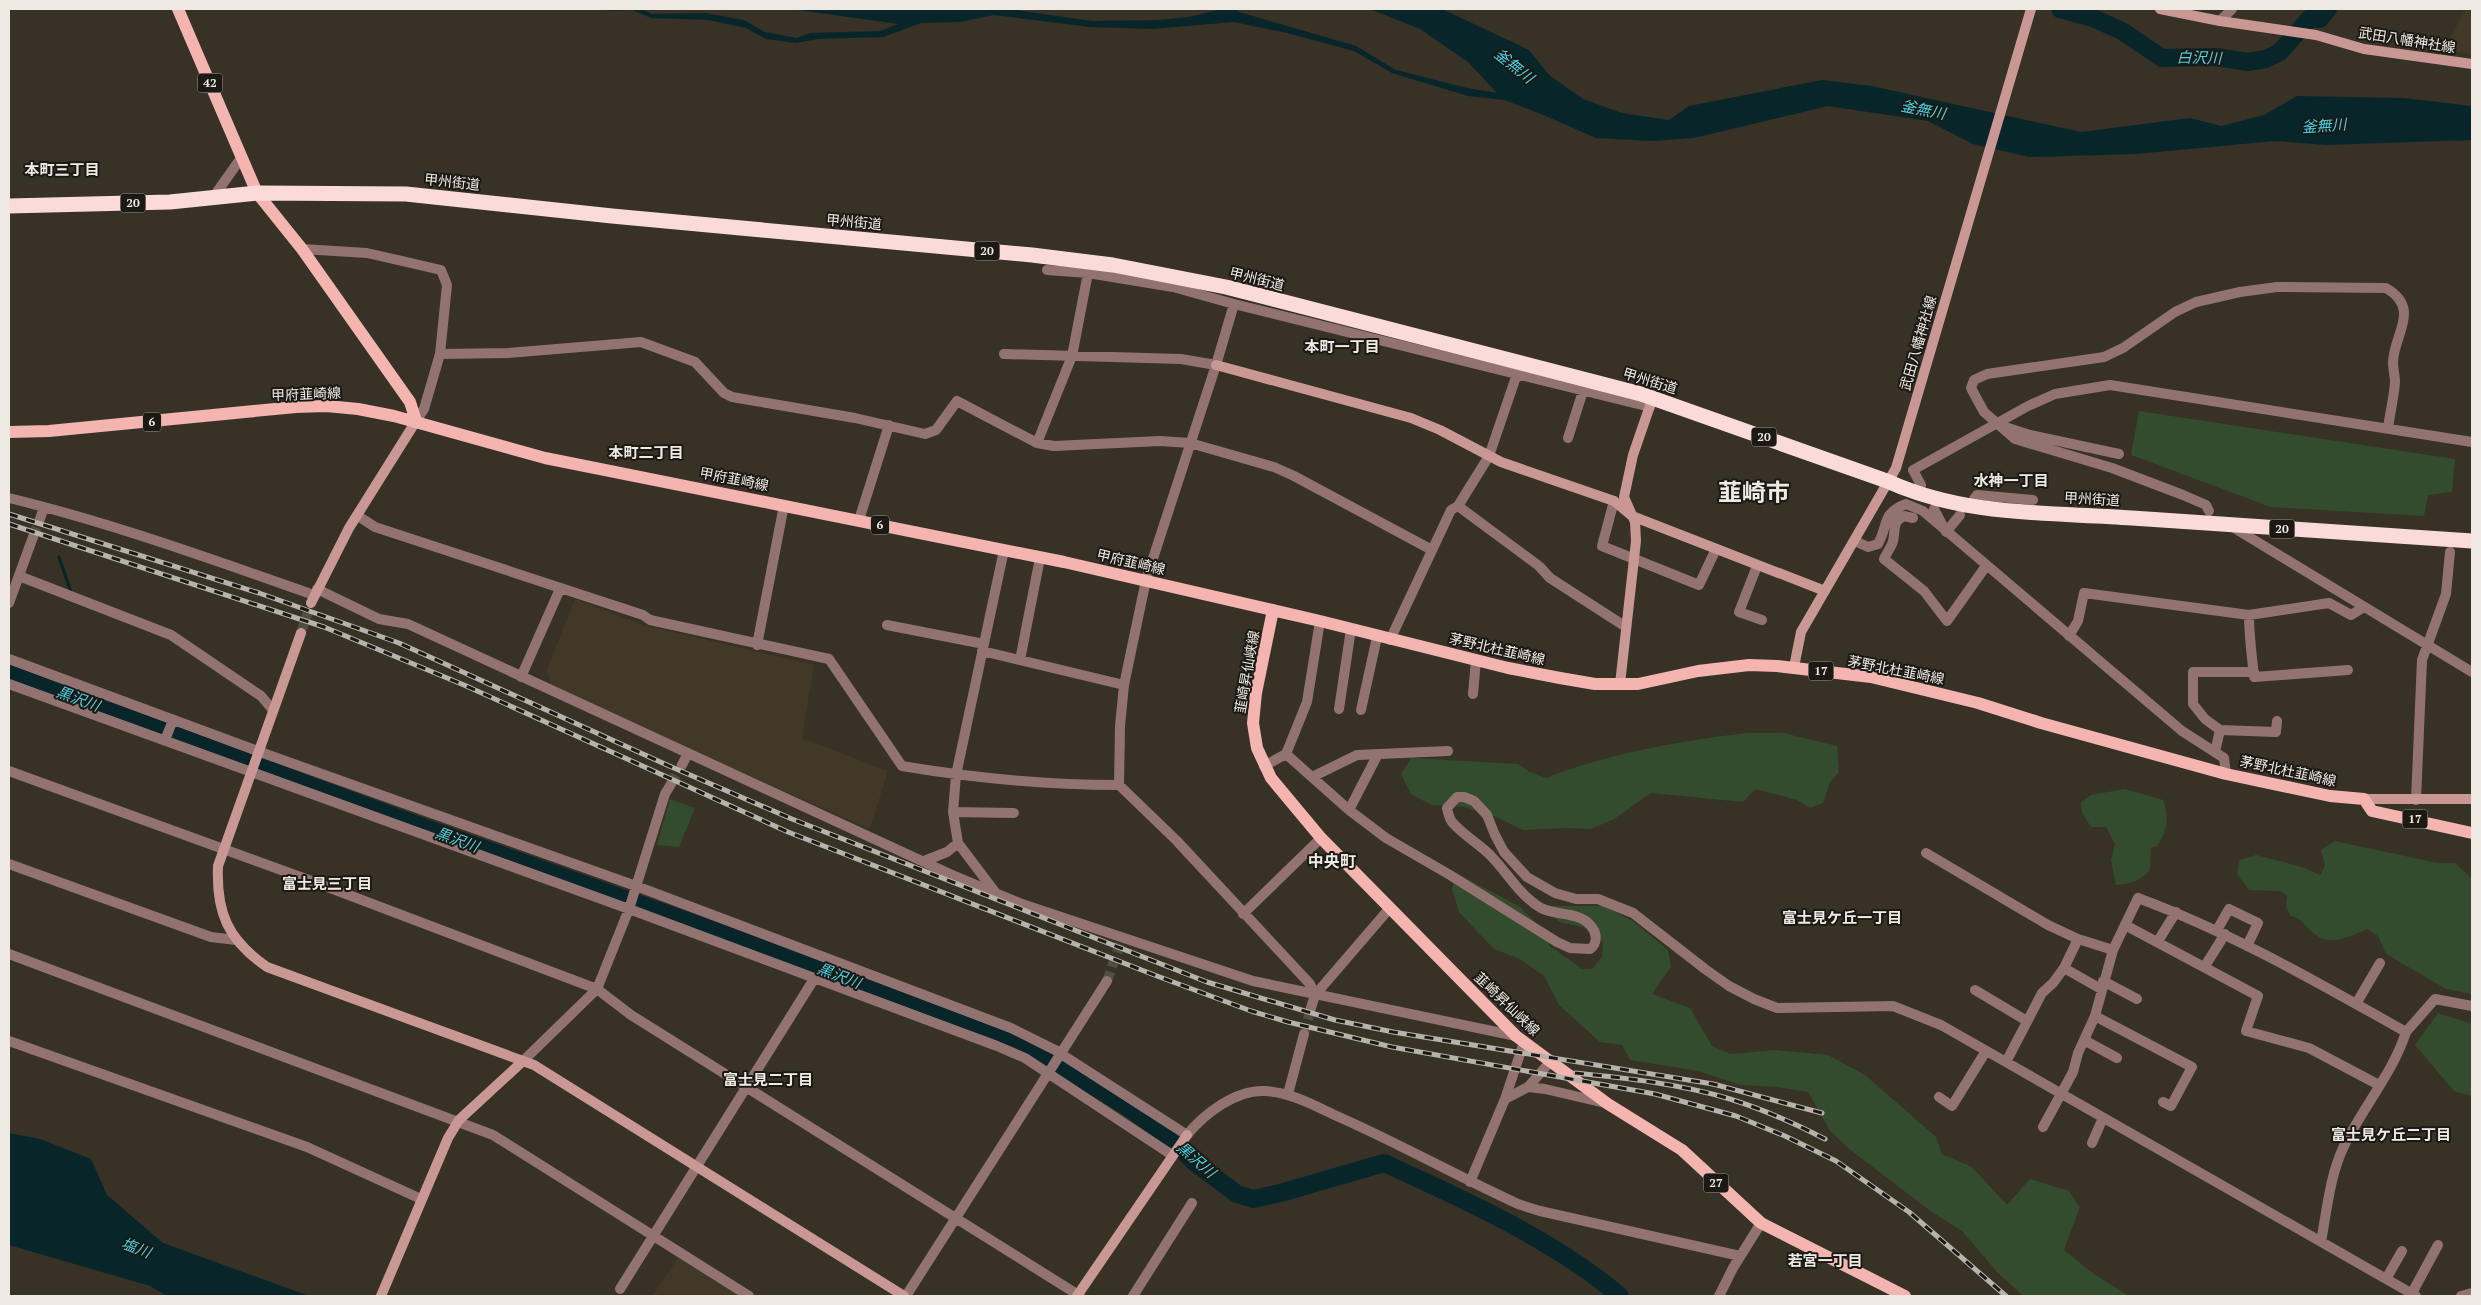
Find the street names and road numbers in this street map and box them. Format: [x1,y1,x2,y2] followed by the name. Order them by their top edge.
[2357,22,2457,57] street label: 武田八幡神社線
[198,74,222,92] road number: 42
[423,169,481,194] street label: 甲州街道
[120,194,146,212] road number: 20
[825,210,883,233] street label: 甲州街道
[974,242,1000,260] road number: 20
[1228,263,1287,295] street label: 甲州街道
[1895,293,1940,393] street label: 武田八幡神社線
[1621,363,1680,398] street label: 甲州街道
[271,383,341,404] street label: 甲府韮崎線
[143,412,161,432] road number: 6
[1752,428,1776,447] road number: 20
[698,463,770,495] street label: 甲府韮崎線
[2064,488,2120,509] street label: 甲州街道
[871,516,889,534] road number: 6
[2270,520,2294,538] road number: 20
[1095,544,1167,579] street label: 甲府韮崎線
[1447,628,1547,669] street label: 茅野北杜韮崎線
[1230,629,1263,715] street label: 韮崎昇仙峡線
[1846,651,1946,688] street label: 茅野北杜韮崎線
[1808,661,1834,680] road number: 17
[2238,751,2338,790] street label: 茅野北杜韮崎線
[2402,810,2428,829] road number: 17
[1471,968,1544,1040] street label: 韮崎昇仙峡線
[1704,1174,1728,1192] road number: 27

